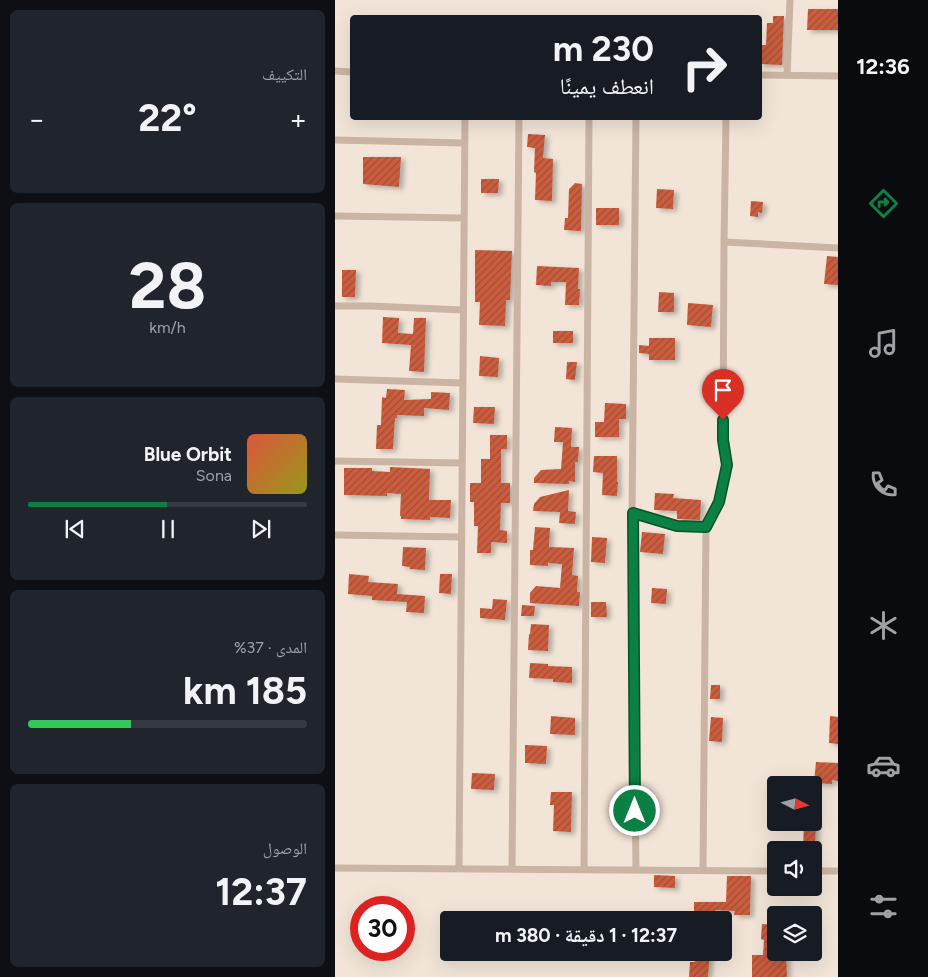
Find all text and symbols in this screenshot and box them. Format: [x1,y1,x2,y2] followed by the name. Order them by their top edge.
[553,28,654,70] text: 230 m
[672,35,737,100] icon: right
[856,53,910,80] text: 12:36
[262,65,307,84] text: التكييف
[560,73,654,100] text: انعطف يمينًا
[138,95,197,141] text: 22°
[28,102,45,136] text: −
[290,102,307,136] text: +
[866,186,901,221] icon: directions
[129,246,206,324] text: 28
[149,318,186,337] text: km/h
[866,326,901,361] icon: music
[702,369,744,420] pin
[709,376,737,404] icon: arrive
[144,443,232,466] text: Blue Orbit
[196,466,232,485] text: Sona
[866,467,901,502] icon: phone
[61,515,89,543] icon: previous
[154,515,182,543] icon: pause
[247,515,275,543] icon: next
[866,608,901,643] icon: climate
[234,638,307,657] text: المدى · 37%
[183,668,307,714] text: 185 km
[866,748,901,783] icon: car
[767,776,823,831] north arrow
[767,776,822,961] map controls
[608,784,660,836] position arrow
[263,839,307,858] text: الوصول
[767,841,822,896] button: sound
[215,869,307,915] text: 12:37
[866,889,901,924] icon: filters
[350,896,415,961] speed limit sign: 30
[767,906,822,961] button: layers
[495,924,677,947] text: 12:37 · 1 دقيقة · 380 m

